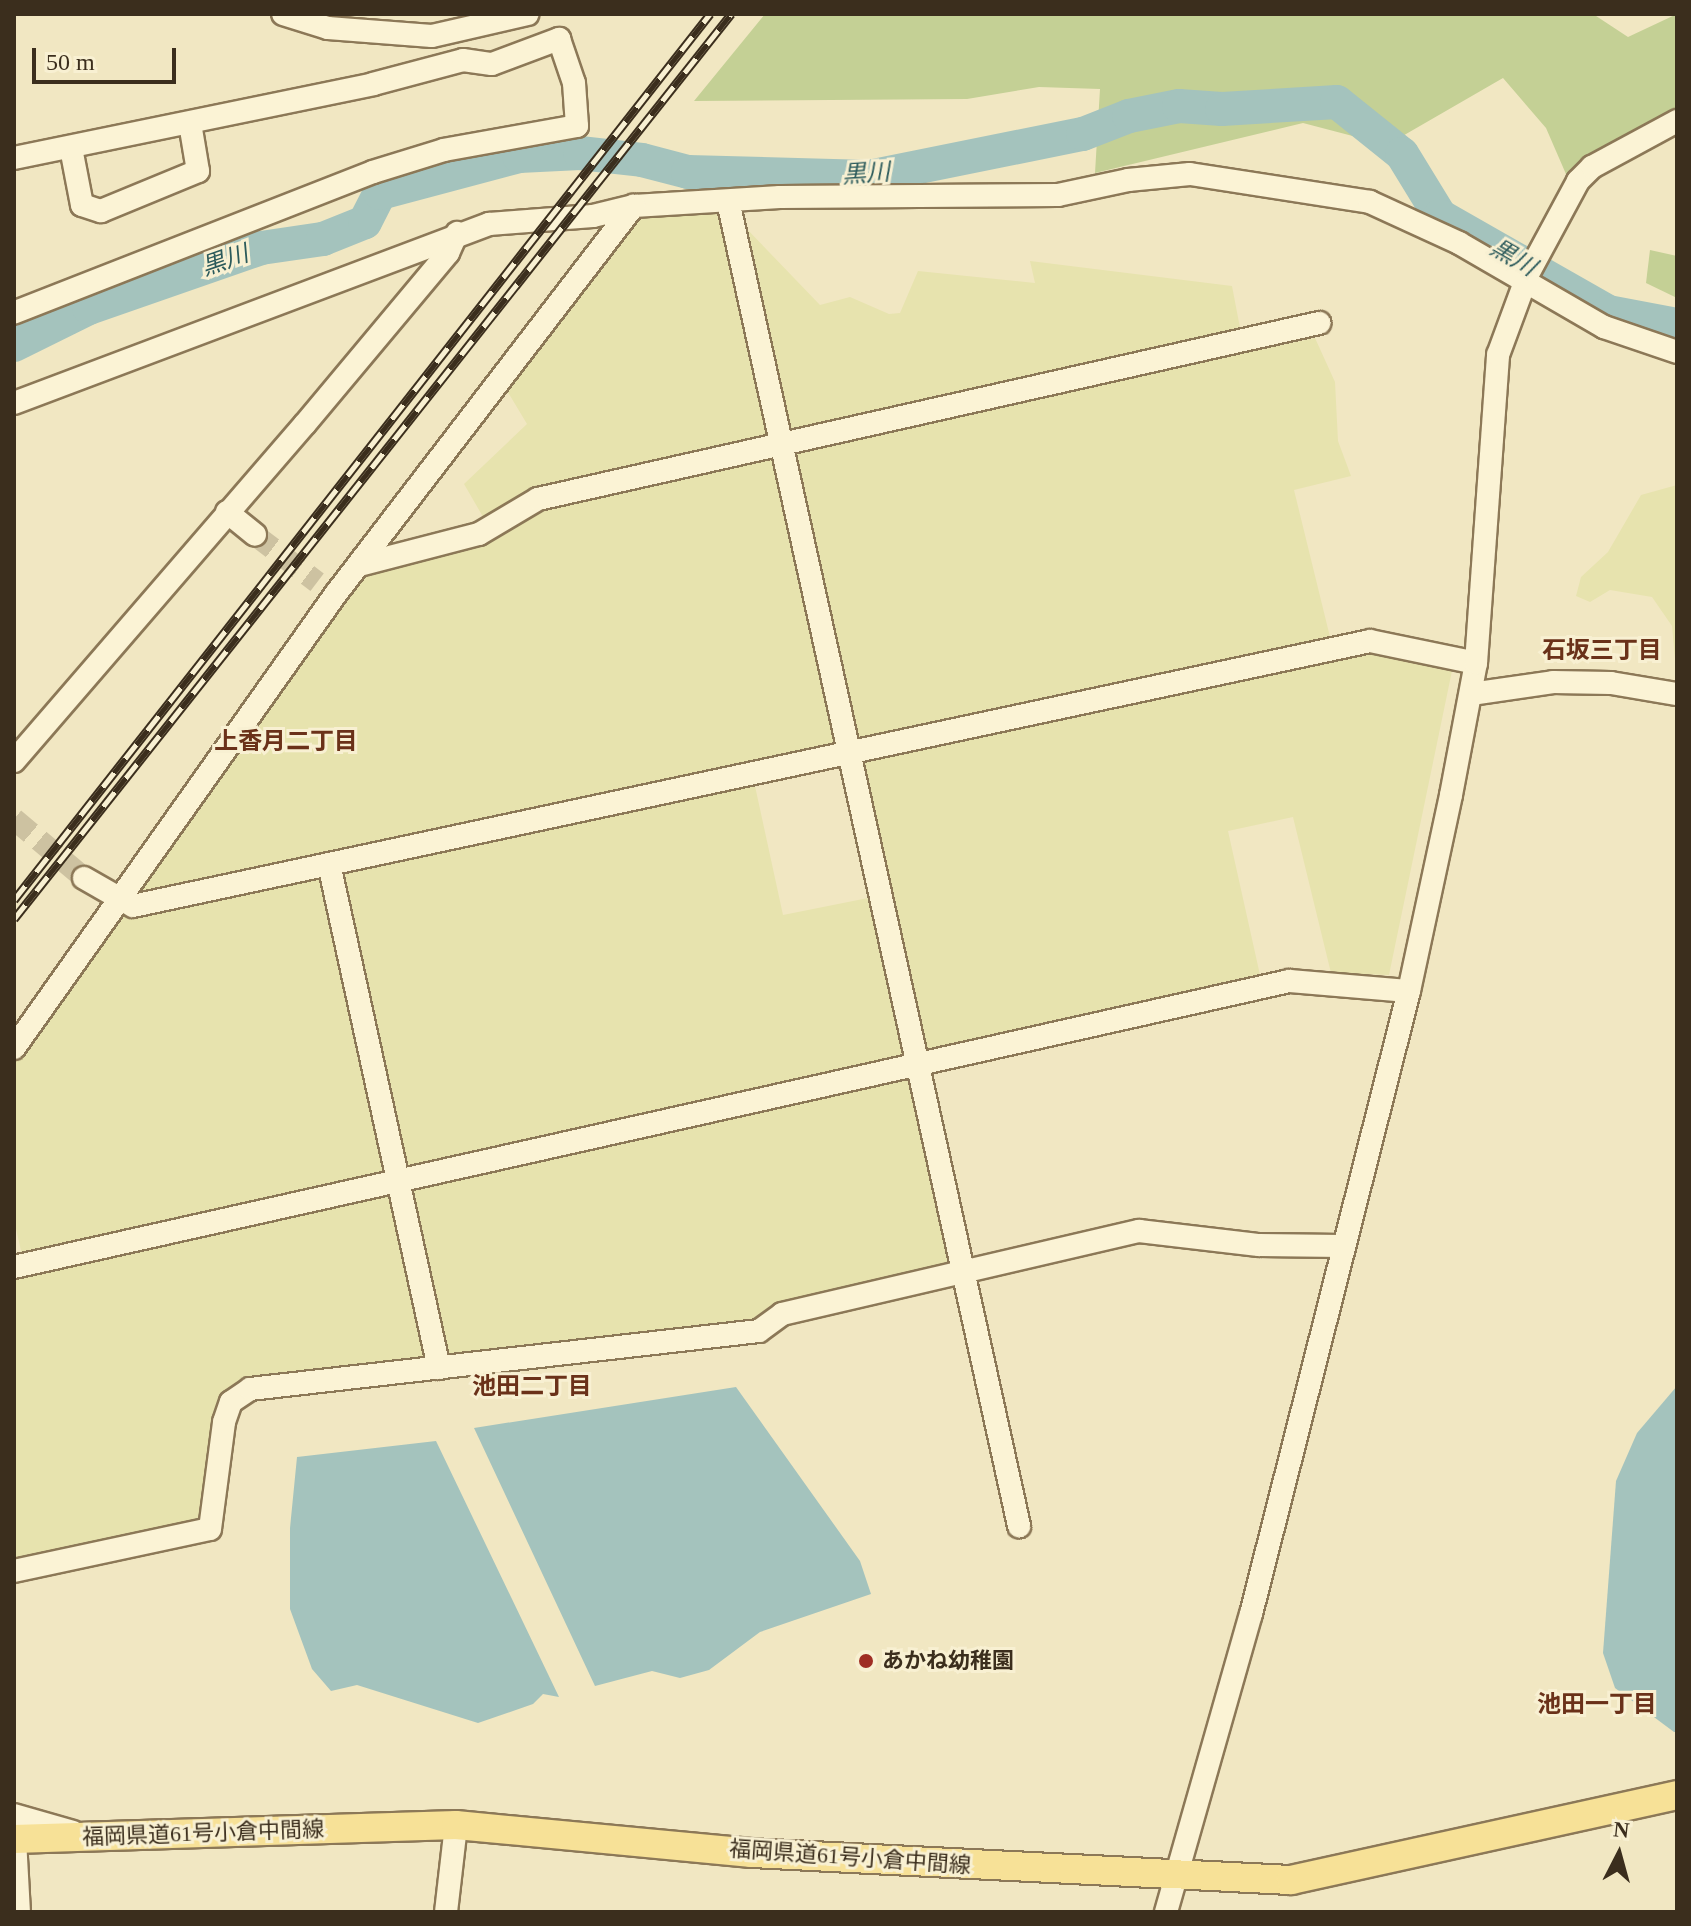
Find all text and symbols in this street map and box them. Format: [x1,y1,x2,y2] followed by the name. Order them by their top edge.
[36,32,180,82] scale bar
[46,49,95,75] text: 50 m
[841,158,891,190] water label: 黒川
[1485,234,1541,282] water label: 黒川
[198,240,252,282] water label: 黒川
[1542,637,1662,665] district label: 石坂三丁目
[214,728,358,756] district label: 上香月二丁目
[472,1373,592,1401] district label: 池田二丁目
[882,1648,1014,1674] place label: あかね幼稚園
[857,1652,875,1670] marker: あかね幼稚園
[1537,1691,1657,1719] district label: 池田一丁目
[1579,1814,1659,1894] north arrow
[82,1816,324,1850] street label: 福岡県道61号小倉中間線
[1612,1816,1631,1843] text: N
[728,1835,972,1879] street label: 福岡県道61号小倉中間線

